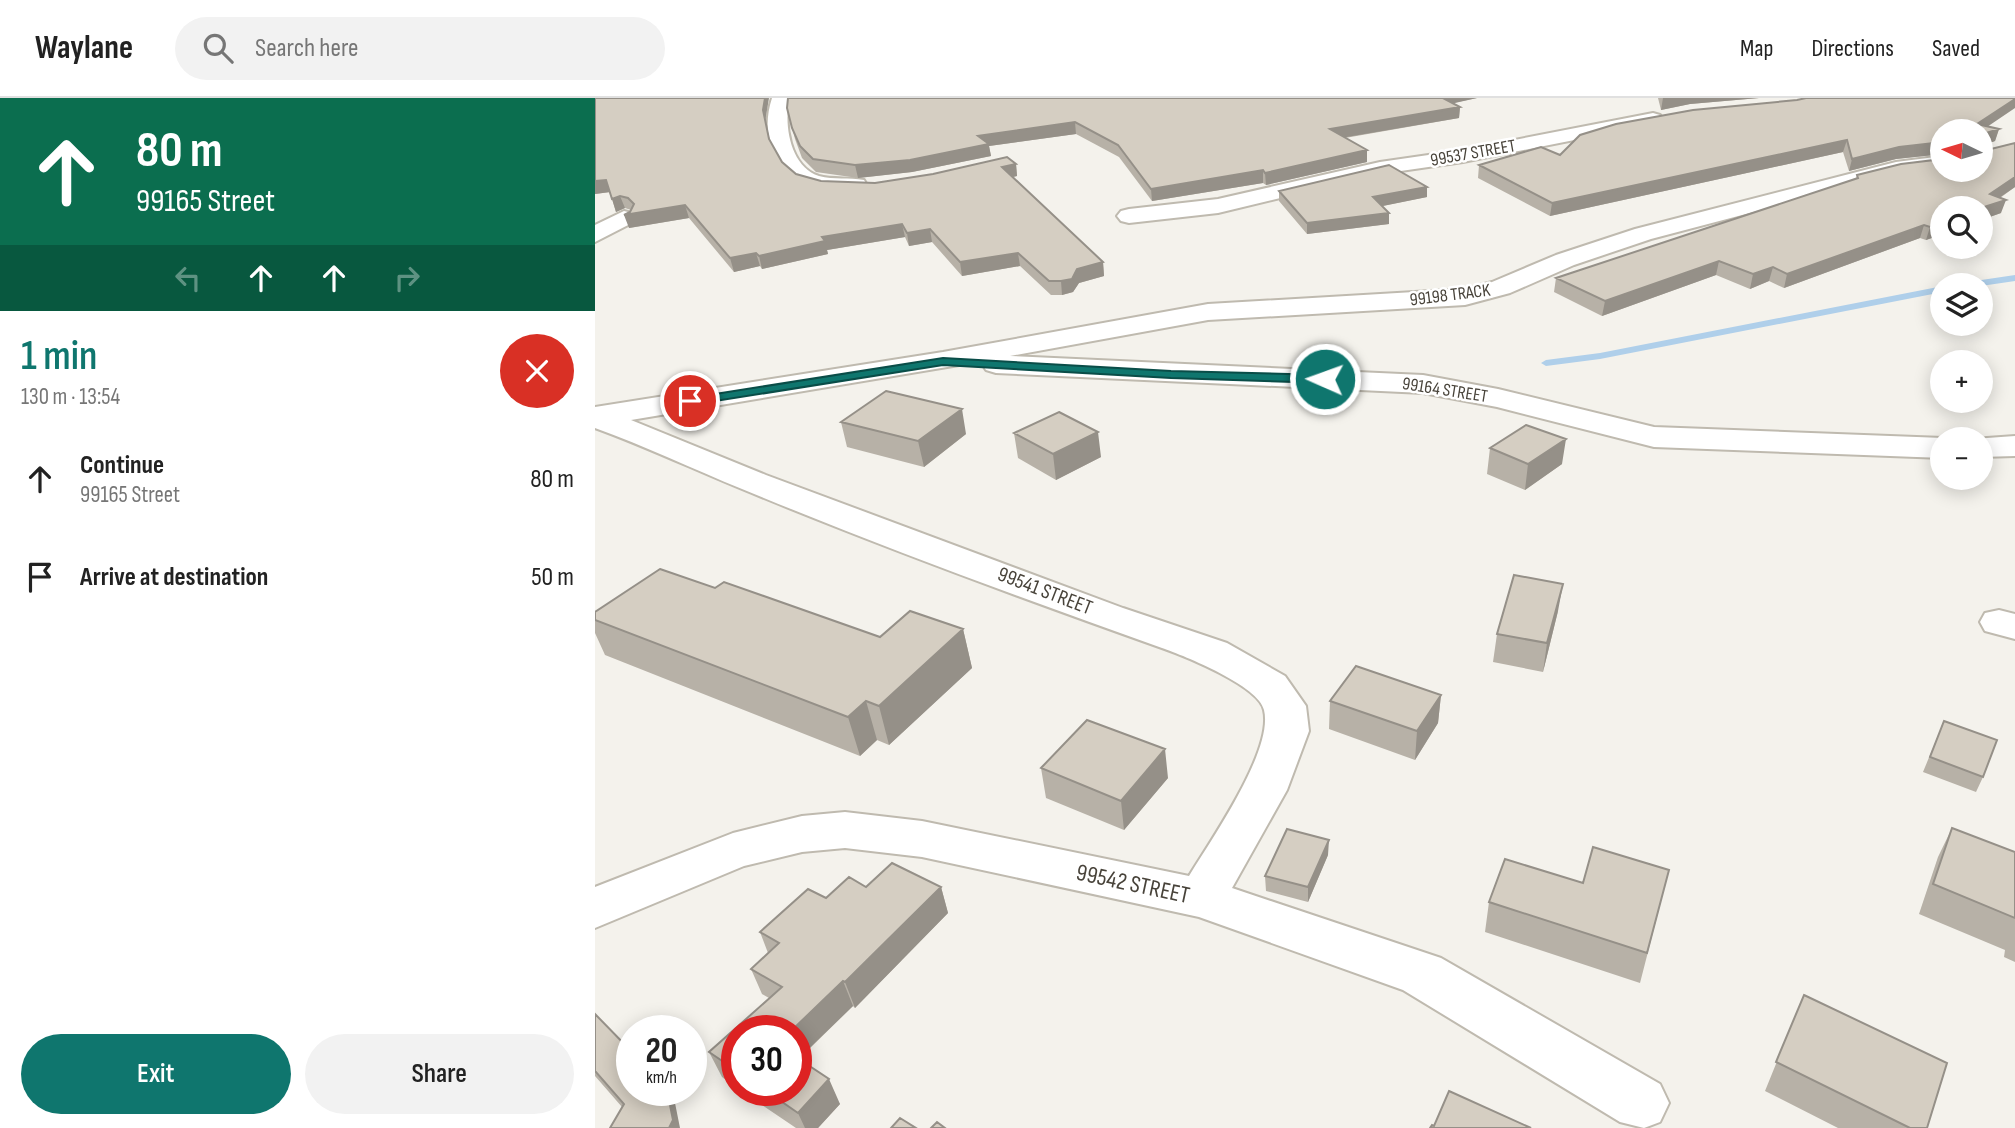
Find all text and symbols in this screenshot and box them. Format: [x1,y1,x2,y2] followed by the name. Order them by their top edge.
[175,17,665,80] search box
[35,28,133,68] text: Waylane
[199,29,237,67] icon: search
[255,33,358,64] text: Search here
[1740,34,1773,63] text: Map
[1811,34,1894,63] text: Directions
[1932,34,1980,63] text: Saved
[1930,119,1993,182] north arrow
[1930,119,1993,490] map controls
[136,122,223,181] text: 80 m
[21,126,112,217] icon: ahead
[1429,135,1517,171] street label: 99537 STREET
[136,182,275,221] text: 99165 Street
[1930,196,1993,259] button: search
[169,259,207,297] icon: left
[242,259,280,297] icon: ahead
[315,259,353,297] icon: ahead
[388,259,426,297] icon: right
[1930,273,1993,336] button: layers
[1409,280,1492,310] street label: 99198 TRACK
[21,331,97,382] text: 1 min
[500,334,574,408] button: close
[1288,342,1362,416] position arrow
[1930,350,1993,413] button: +
[660,371,720,431] pin
[1401,373,1489,407] street label: 99164 STREET
[671,382,709,420] icon: arrive
[21,383,120,411] text: 130 m · 13:54
[1930,427,1993,490] button: −
[80,450,164,481] text: Continue
[21,460,59,498] icon: ahead
[530,464,574,495] text: 80 m
[80,481,180,509] text: 99165 Street
[21,558,59,596] icon: arrive
[994,561,1096,621] street label: 99541 STREET
[80,562,268,593] text: Arrive at destination
[531,562,574,593] text: 50 m
[1074,858,1193,910] street label: 99542 STREET
[721,1015,812,1106] speed limit sign: 30
[646,1030,678,1073] text: 20
[21,1034,291,1114] button: Exit
[305,1034,574,1114] button: Share
[646,1067,677,1088] text: km/h

